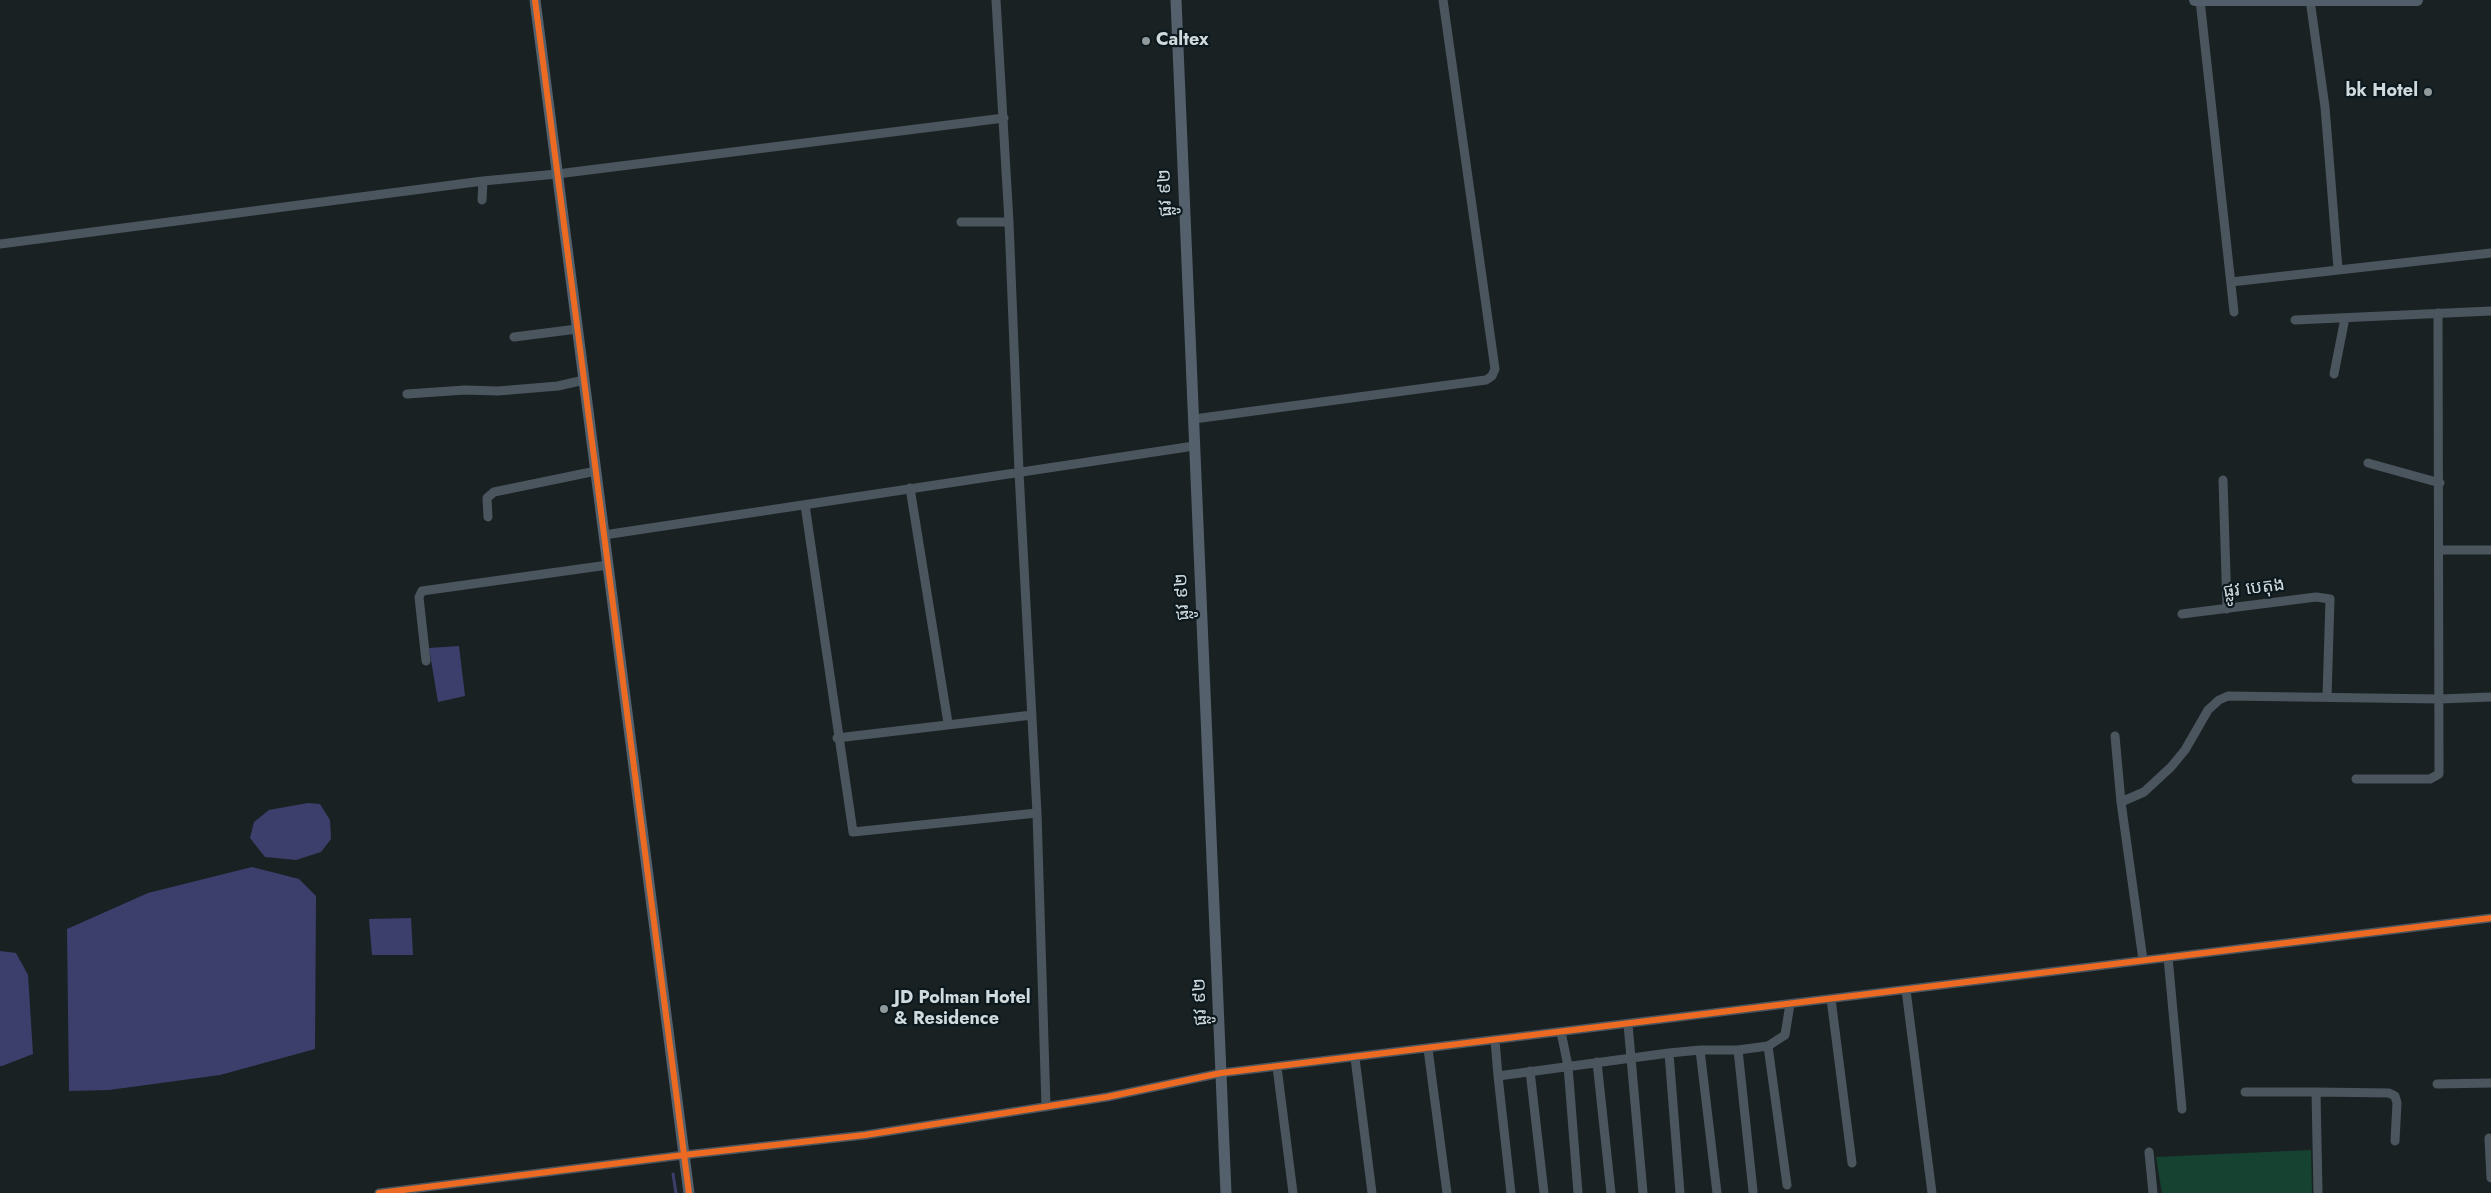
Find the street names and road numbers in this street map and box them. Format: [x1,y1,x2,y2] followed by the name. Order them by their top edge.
[1154,169,1178,217] street label: ផ្លូវ ៩២
[1171,573,1195,621] street label: ផ្លូវ ៩២
[2222,574,2286,604] street label: ផ្លូវ បេតុង
[1189,978,1213,1026] street label: ផ្លូវ ៩២

